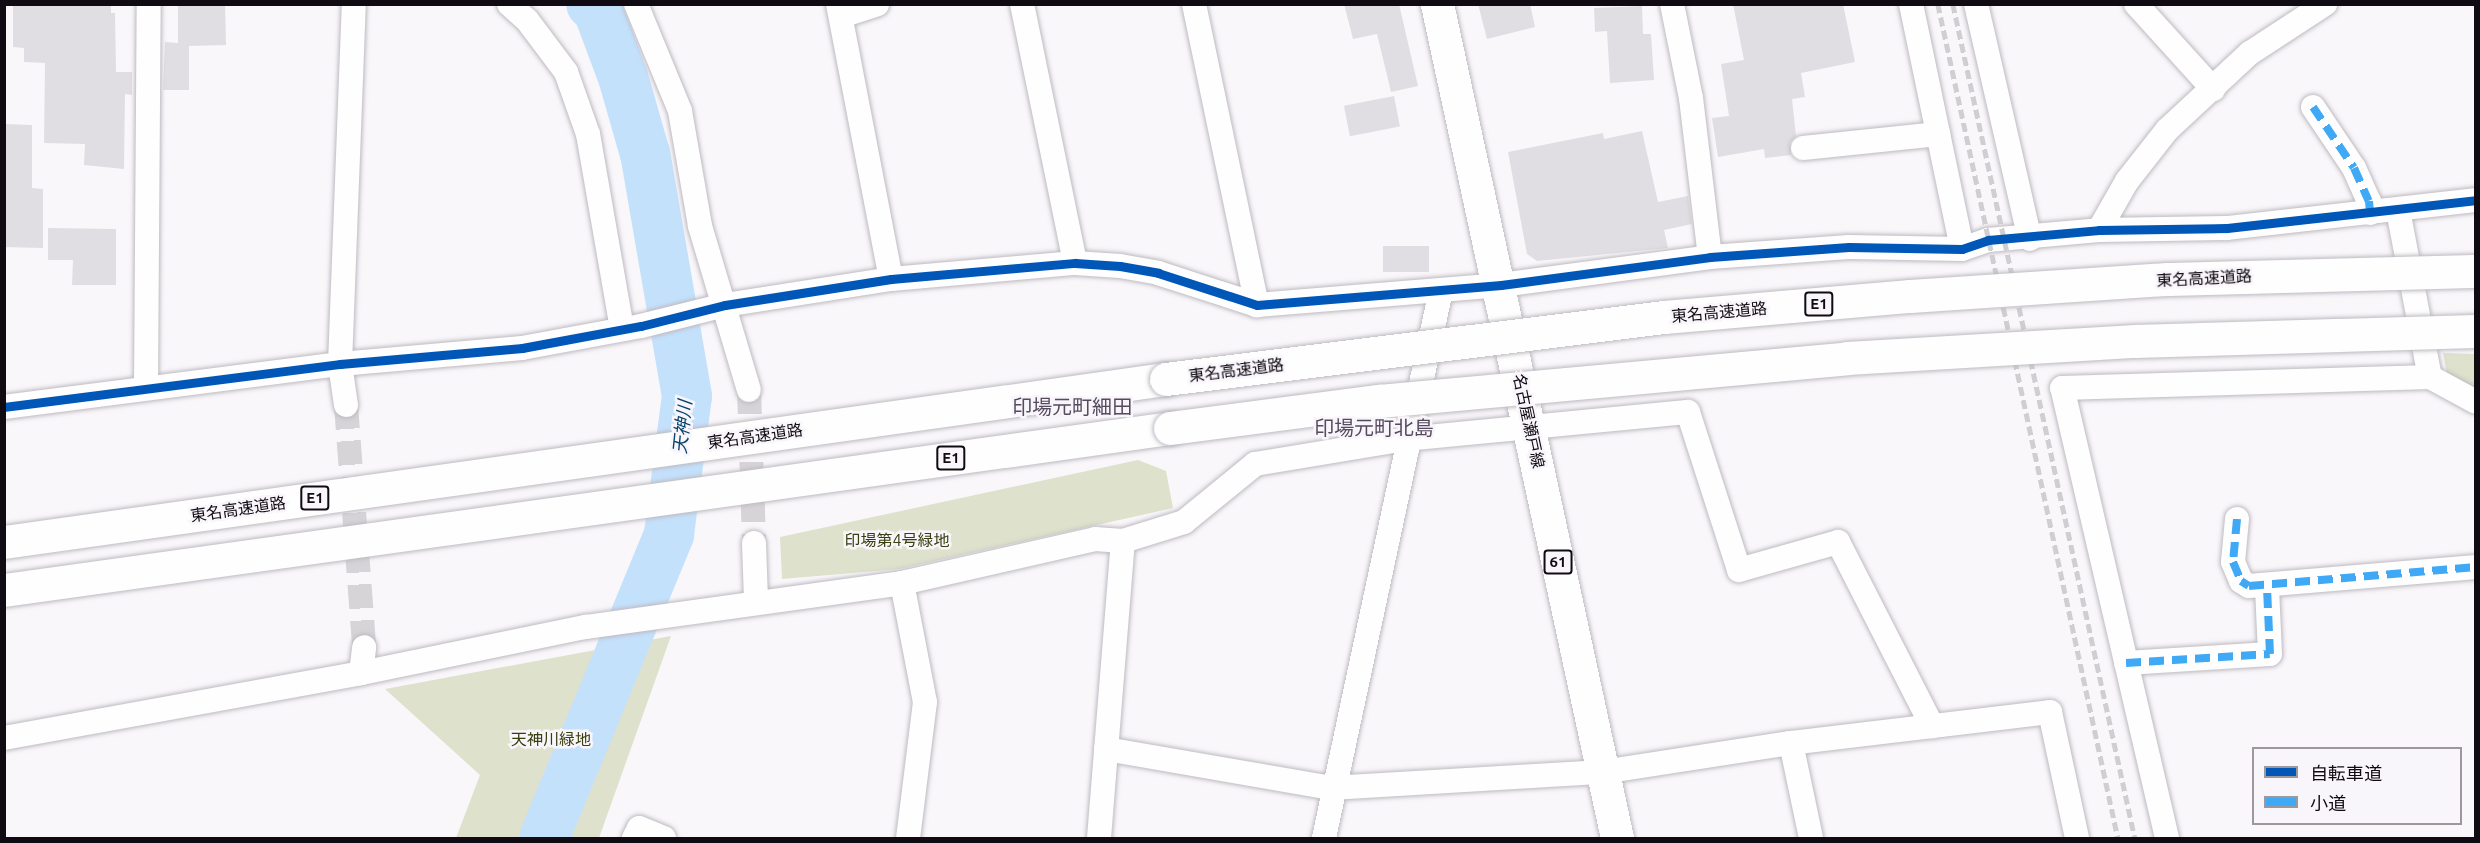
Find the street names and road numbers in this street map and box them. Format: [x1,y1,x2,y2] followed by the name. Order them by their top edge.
[2156,266,2252,290] street label: 東名高速道路
[1804,292,1834,316] road number: E1
[1670,298,1768,326] street label: 東名高速道路
[1187,355,1285,385] street label: 東名高速道路
[1510,372,1548,470] street label: 名古屋瀬戸線
[706,420,804,452] street label: 東名高速道路
[936,446,966,470] road number: E1
[300,486,330,510] road number: E1
[189,493,287,525] street label: 東名高速道路
[1543,550,1573,574] road number: 61

